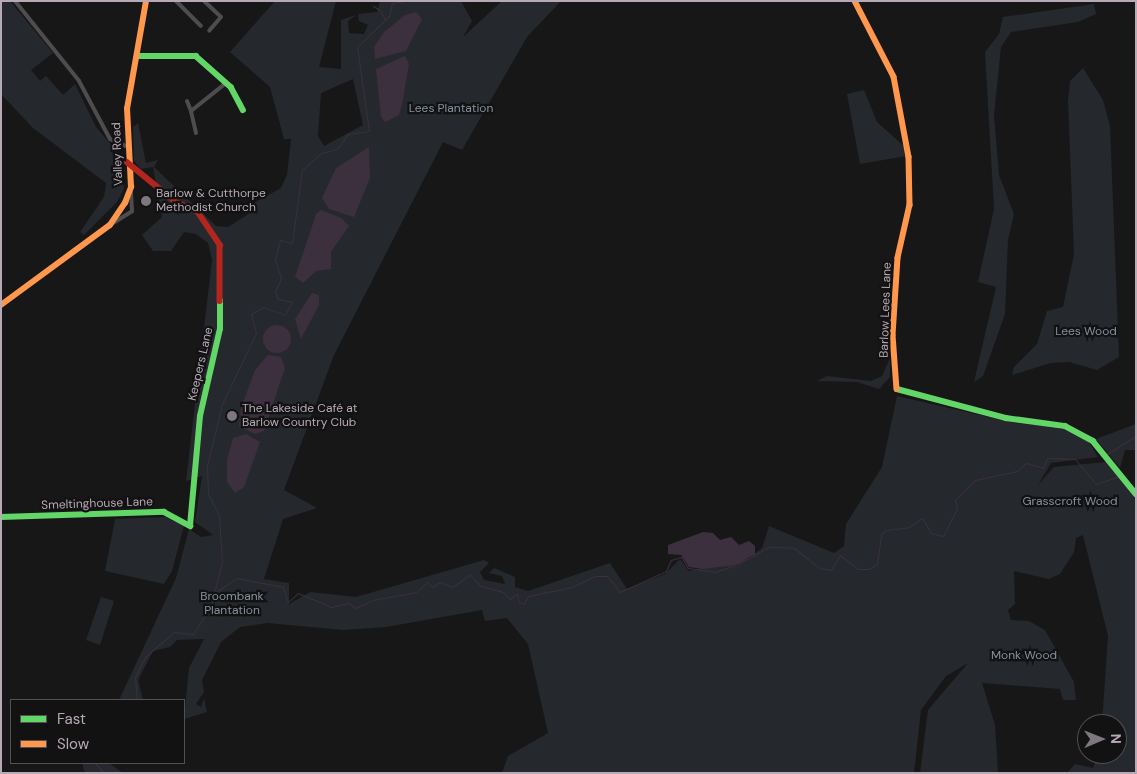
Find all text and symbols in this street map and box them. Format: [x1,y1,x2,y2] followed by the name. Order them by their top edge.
[409,102,493,116] park label: Lees Plantation
[110,122,126,186] street label: Valley Road
[156,187,266,215] place label: Barlow & Cutthorpe Methodist Church
[140,195,152,207] marker: Barlow & Cutthorpe Methodist Church
[877,262,895,358] street label: Barlow Lees Lane
[1055,325,1117,339] park label: Lees Wood
[186,326,216,402] street label: Keepers Lane
[242,402,357,430] place label: The Lakeside Café at Barlow Country Club
[226,410,238,422] marker: The Lakeside Café at Barlow Country Club
[41,495,153,513] street label: Smeltinghouse Lane
[1022,495,1118,509] park label: Grasscroft Wood
[200,590,264,618] park label: Broombank Plantation
[991,649,1057,663] park label: Monk Wood
[10,699,185,764] legend
[57,709,86,729] text: Fast
[1077,714,1127,764] north arrow
[1107,733,1125,744] text: N
[57,734,89,754] text: Slow

